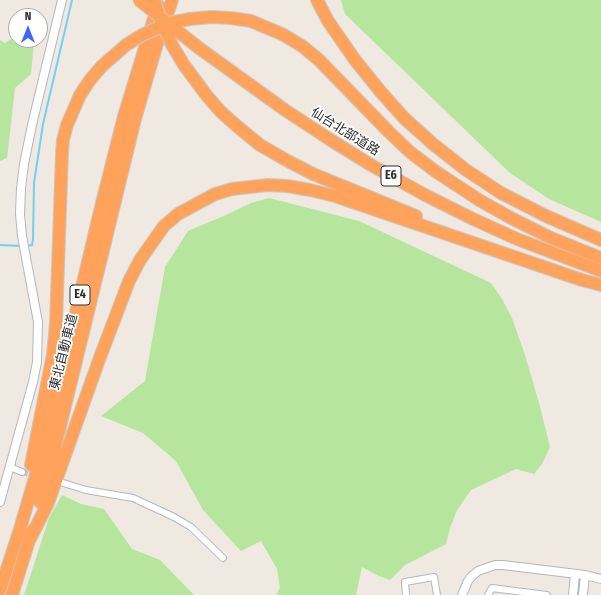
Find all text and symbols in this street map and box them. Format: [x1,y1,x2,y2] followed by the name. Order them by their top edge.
[8,8,48,48] north arrow
[25,10,31,23] text: N
[308,105,382,159] street label: 仙台北部道路
[381,166,401,186] road number: E6
[70,285,90,305] road number: E4
[47,312,81,392] street label: 東北自動車道

